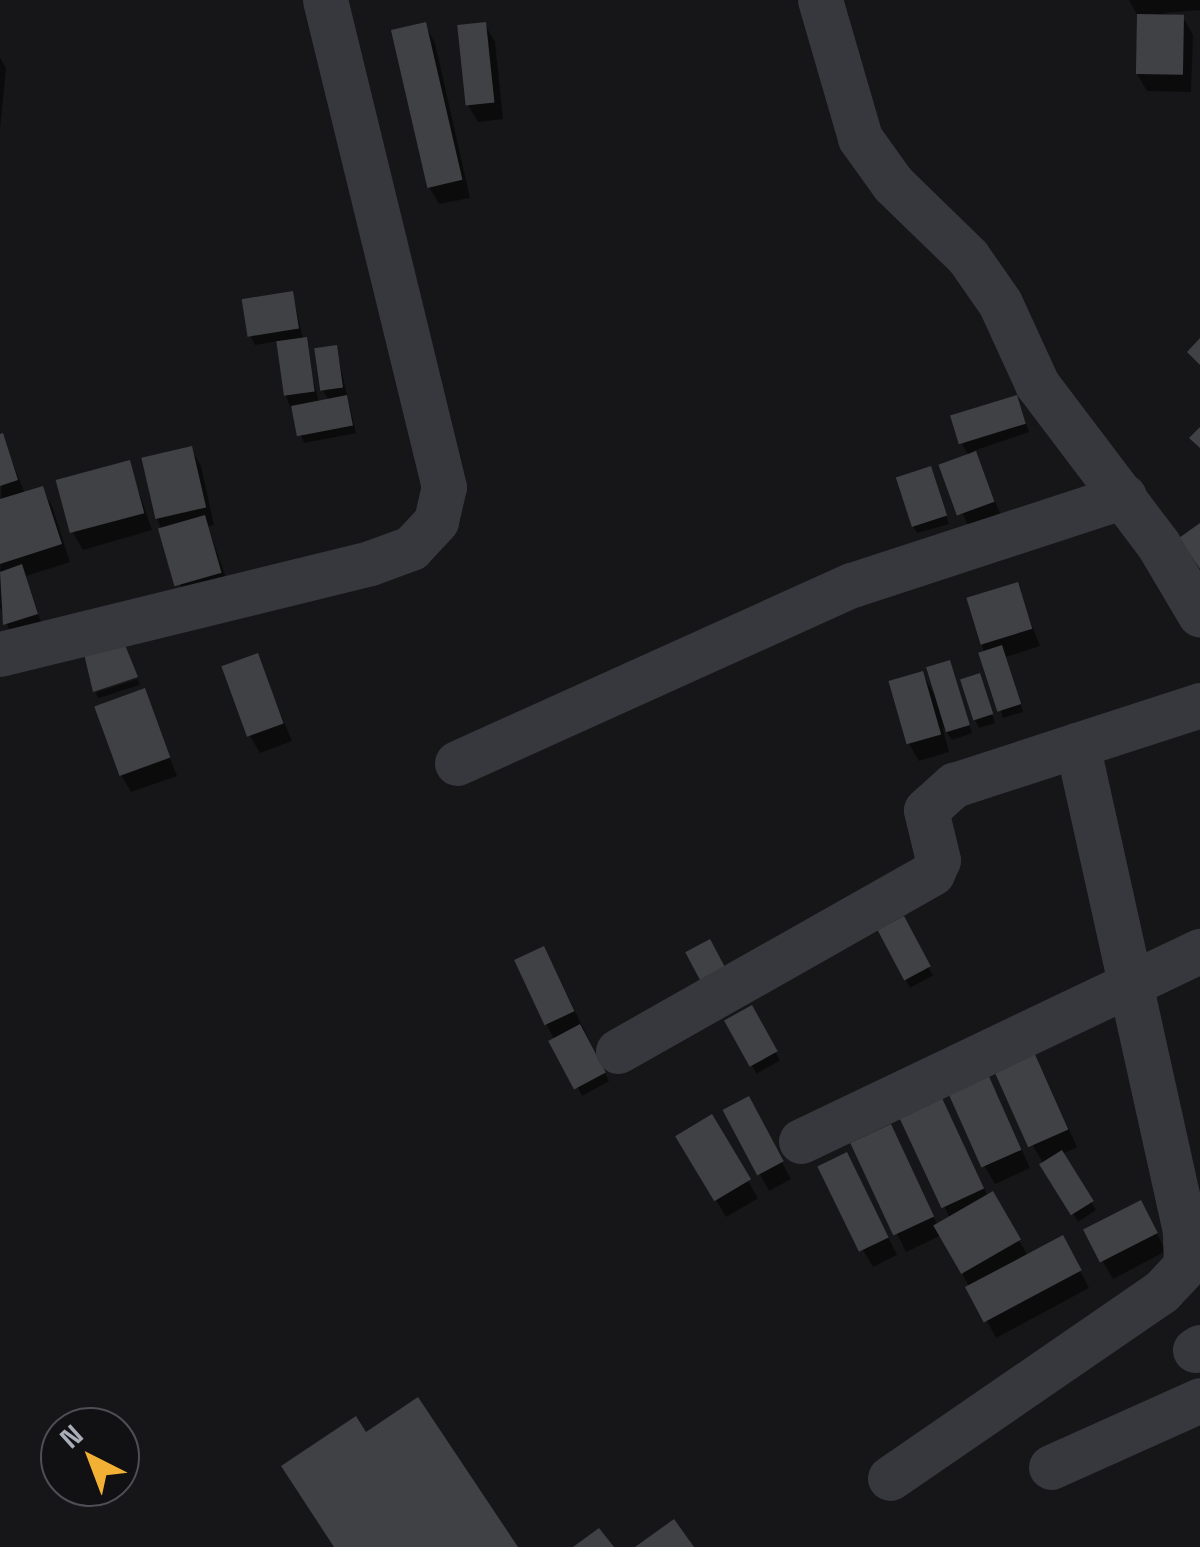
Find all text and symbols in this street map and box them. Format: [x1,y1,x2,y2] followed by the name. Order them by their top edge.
[40,1407,140,1507] north arrow
[52,1417,90,1456] text: N

